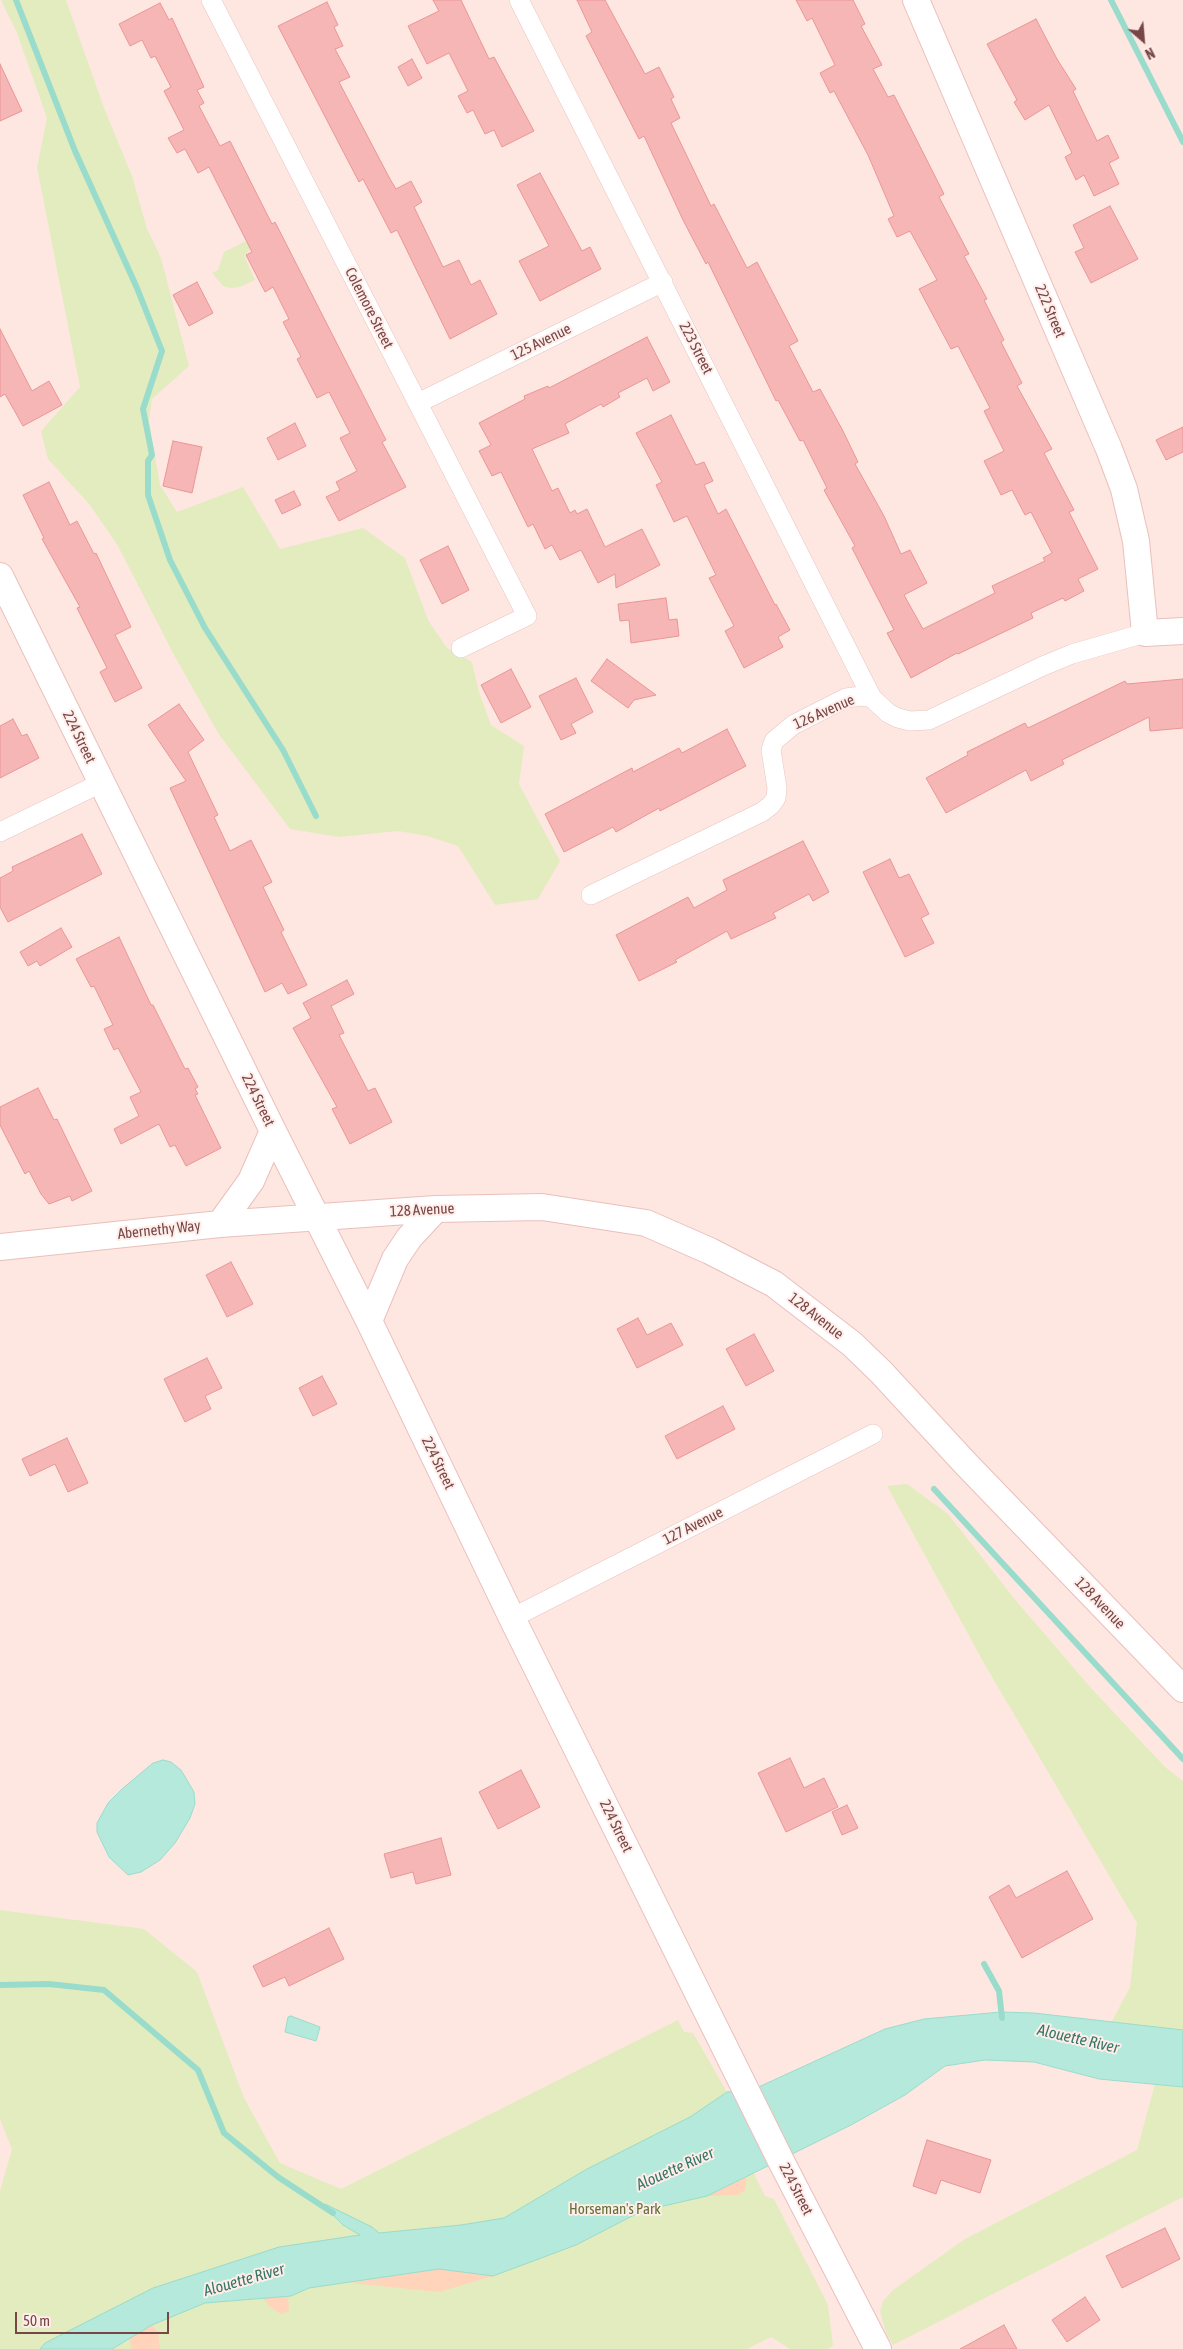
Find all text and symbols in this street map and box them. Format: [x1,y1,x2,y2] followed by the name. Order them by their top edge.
[1118,15,1168,65] north arrow
[1143,44,1157,62] text: N
[341,264,397,352] street label: Colemore Street
[1031,282,1069,340] street label: 222 Street
[675,319,717,377] street label: 223 Street
[508,320,574,364] street label: 125 Avenue
[791,691,857,733] street label: 126 Avenue
[59,708,99,766] street label: 224 Street
[238,1071,278,1129] street label: 224 Street
[389,1199,455,1221] street label: 128 Avenue
[117,1217,201,1243] street label: Abernethy Way
[785,1289,847,1343] street label: 128 Avenue
[418,1434,458,1492] street label: 224 Street
[660,1503,726,1549] street label: 127 Avenue
[1071,1573,1129,1633] street label: 128 Avenue
[596,1797,636,1855] street label: 224 Street
[1035,2020,1121,2058] water label: Alouette River
[633,2143,717,2195] water label: Alouette River
[775,2160,817,2218] street label: 224 Street
[569,2200,661,2218] park label: Horseman's Park
[201,2259,287,2301] water label: Alouette River
[18,2302,171,2334] scale bar
[23,2312,50,2329] text: 50 m

